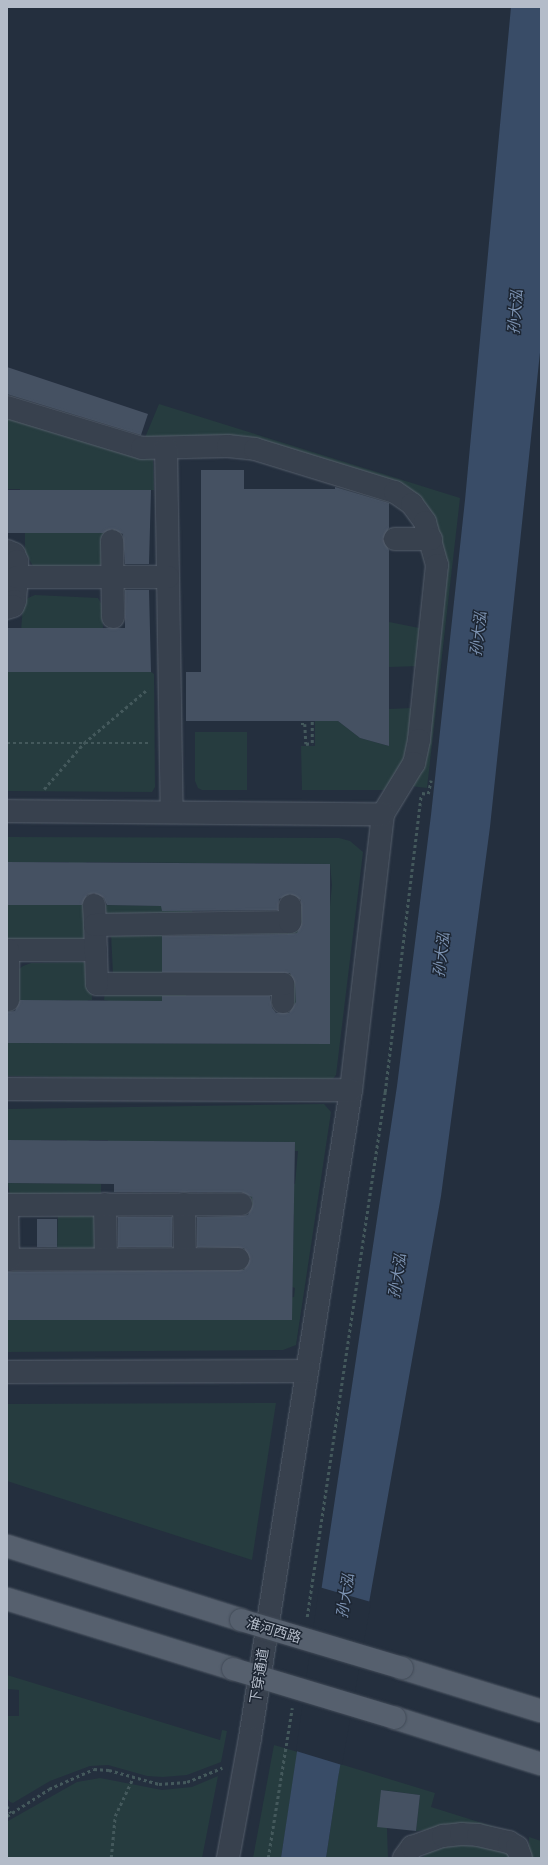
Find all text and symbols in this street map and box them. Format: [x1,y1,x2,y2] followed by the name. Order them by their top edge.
[505,289,527,335] water label: 孙大泓
[467,611,491,657] water label: 孙大泓
[430,932,454,978] water label: 孙大泓
[386,1252,410,1300] water label: 孙大泓
[334,1572,358,1620] water label: 孙大泓
[245,1614,303,1646] street label: 淮河西路
[246,1647,272,1705] street label: 下穿通道

